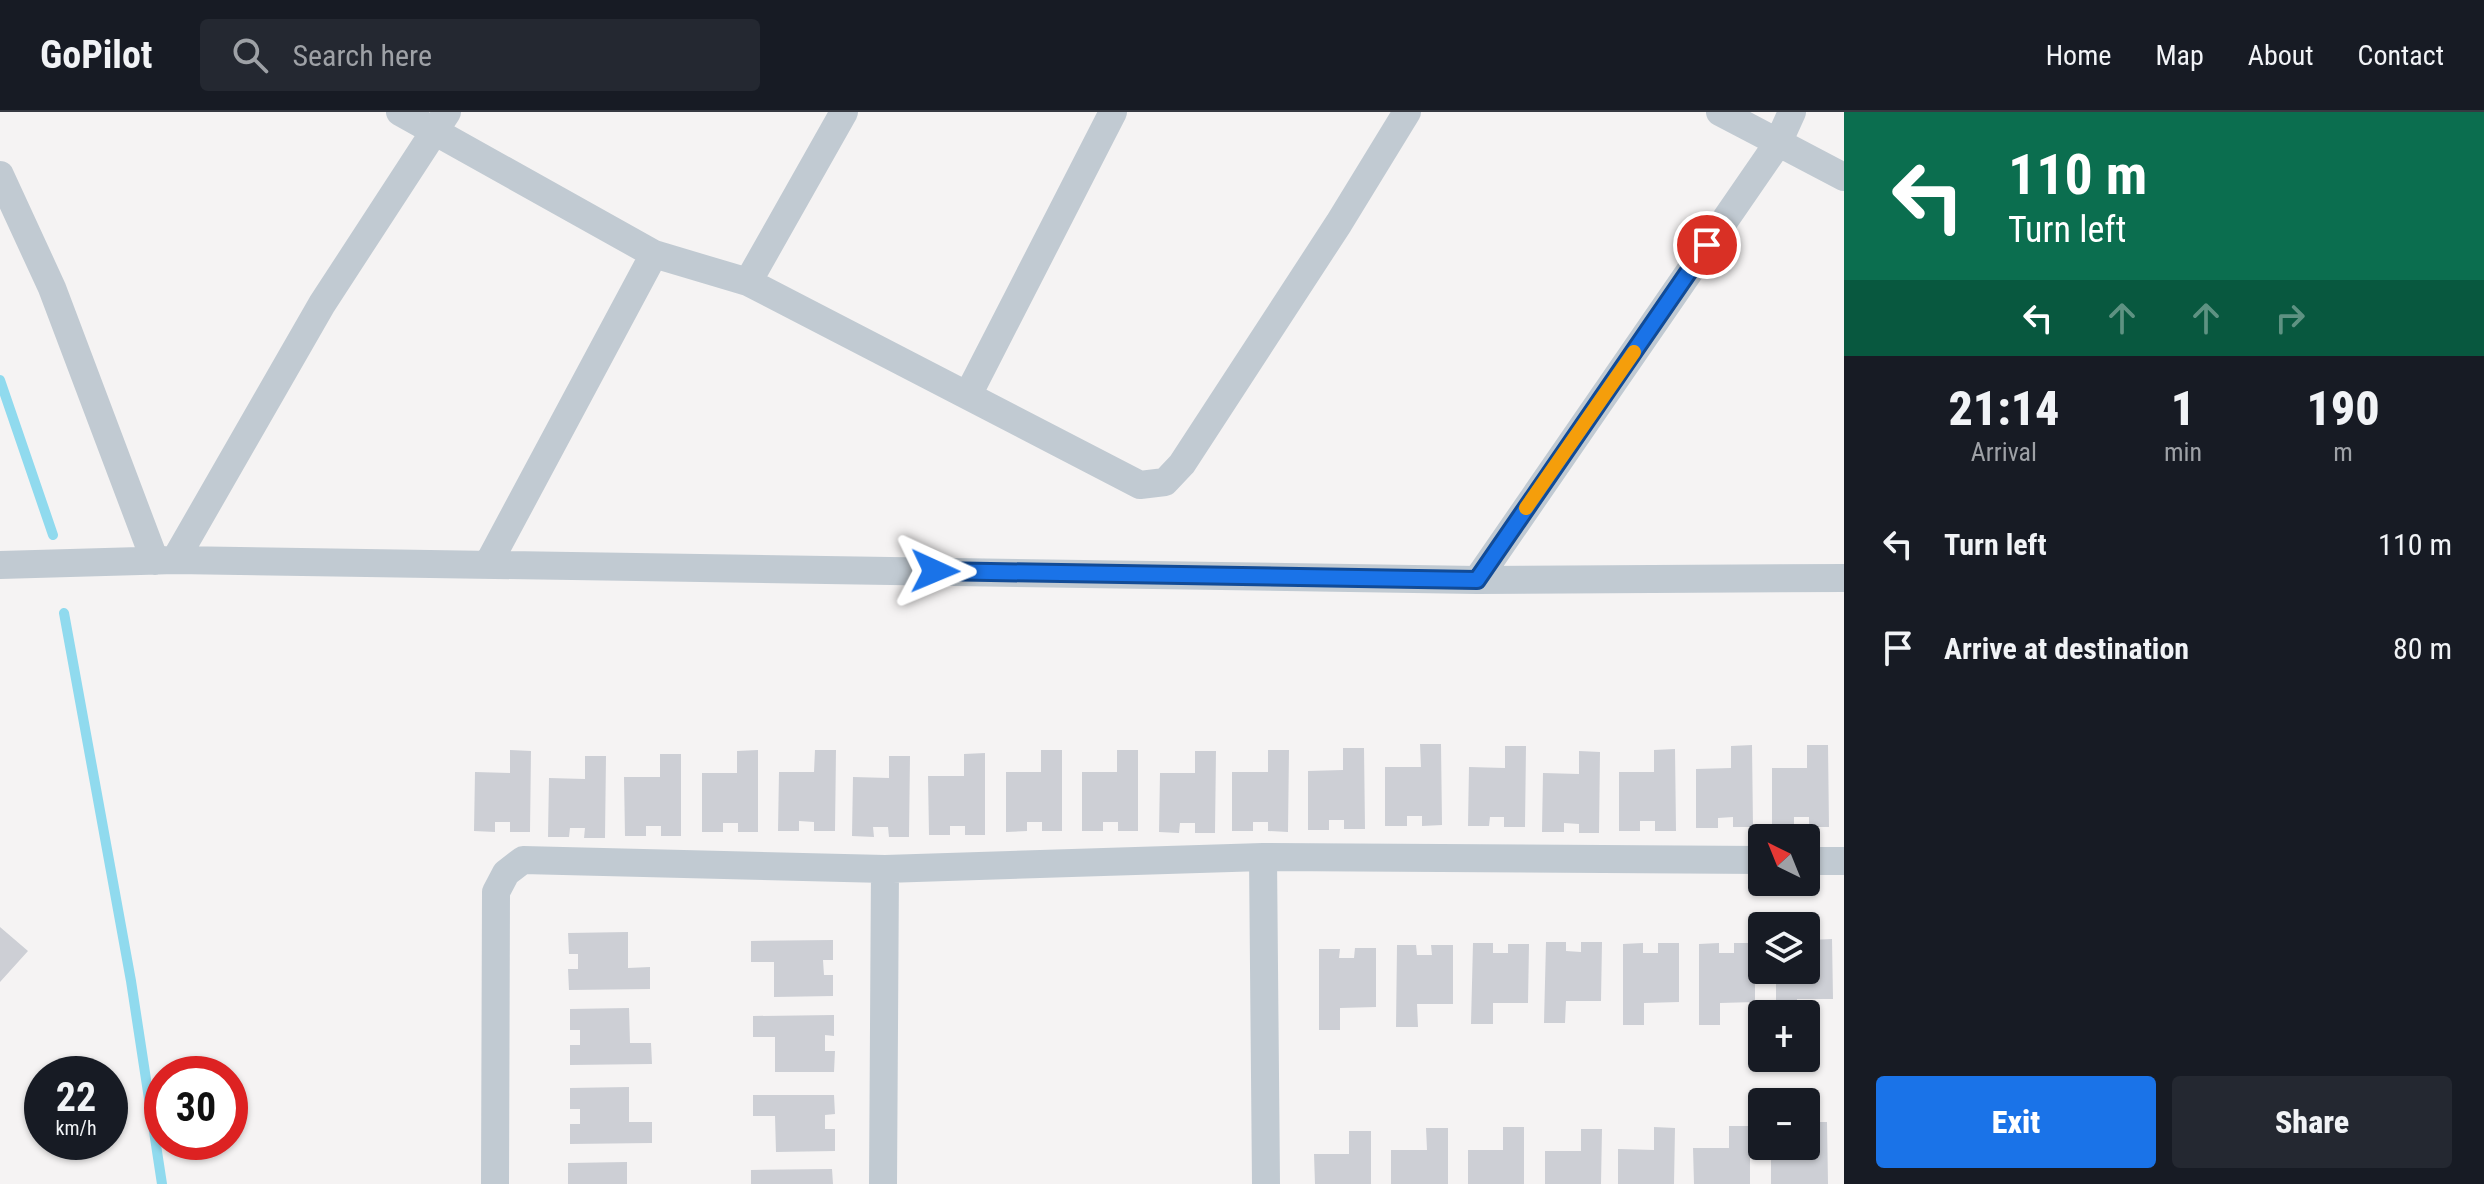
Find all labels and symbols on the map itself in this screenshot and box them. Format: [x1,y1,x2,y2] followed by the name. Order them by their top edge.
[1673,211,1741,279] pin
[893,529,977,613] position arrow
[1748,824,1820,896] north arrow
[144,1056,248,1160] speed limit sign: 30

